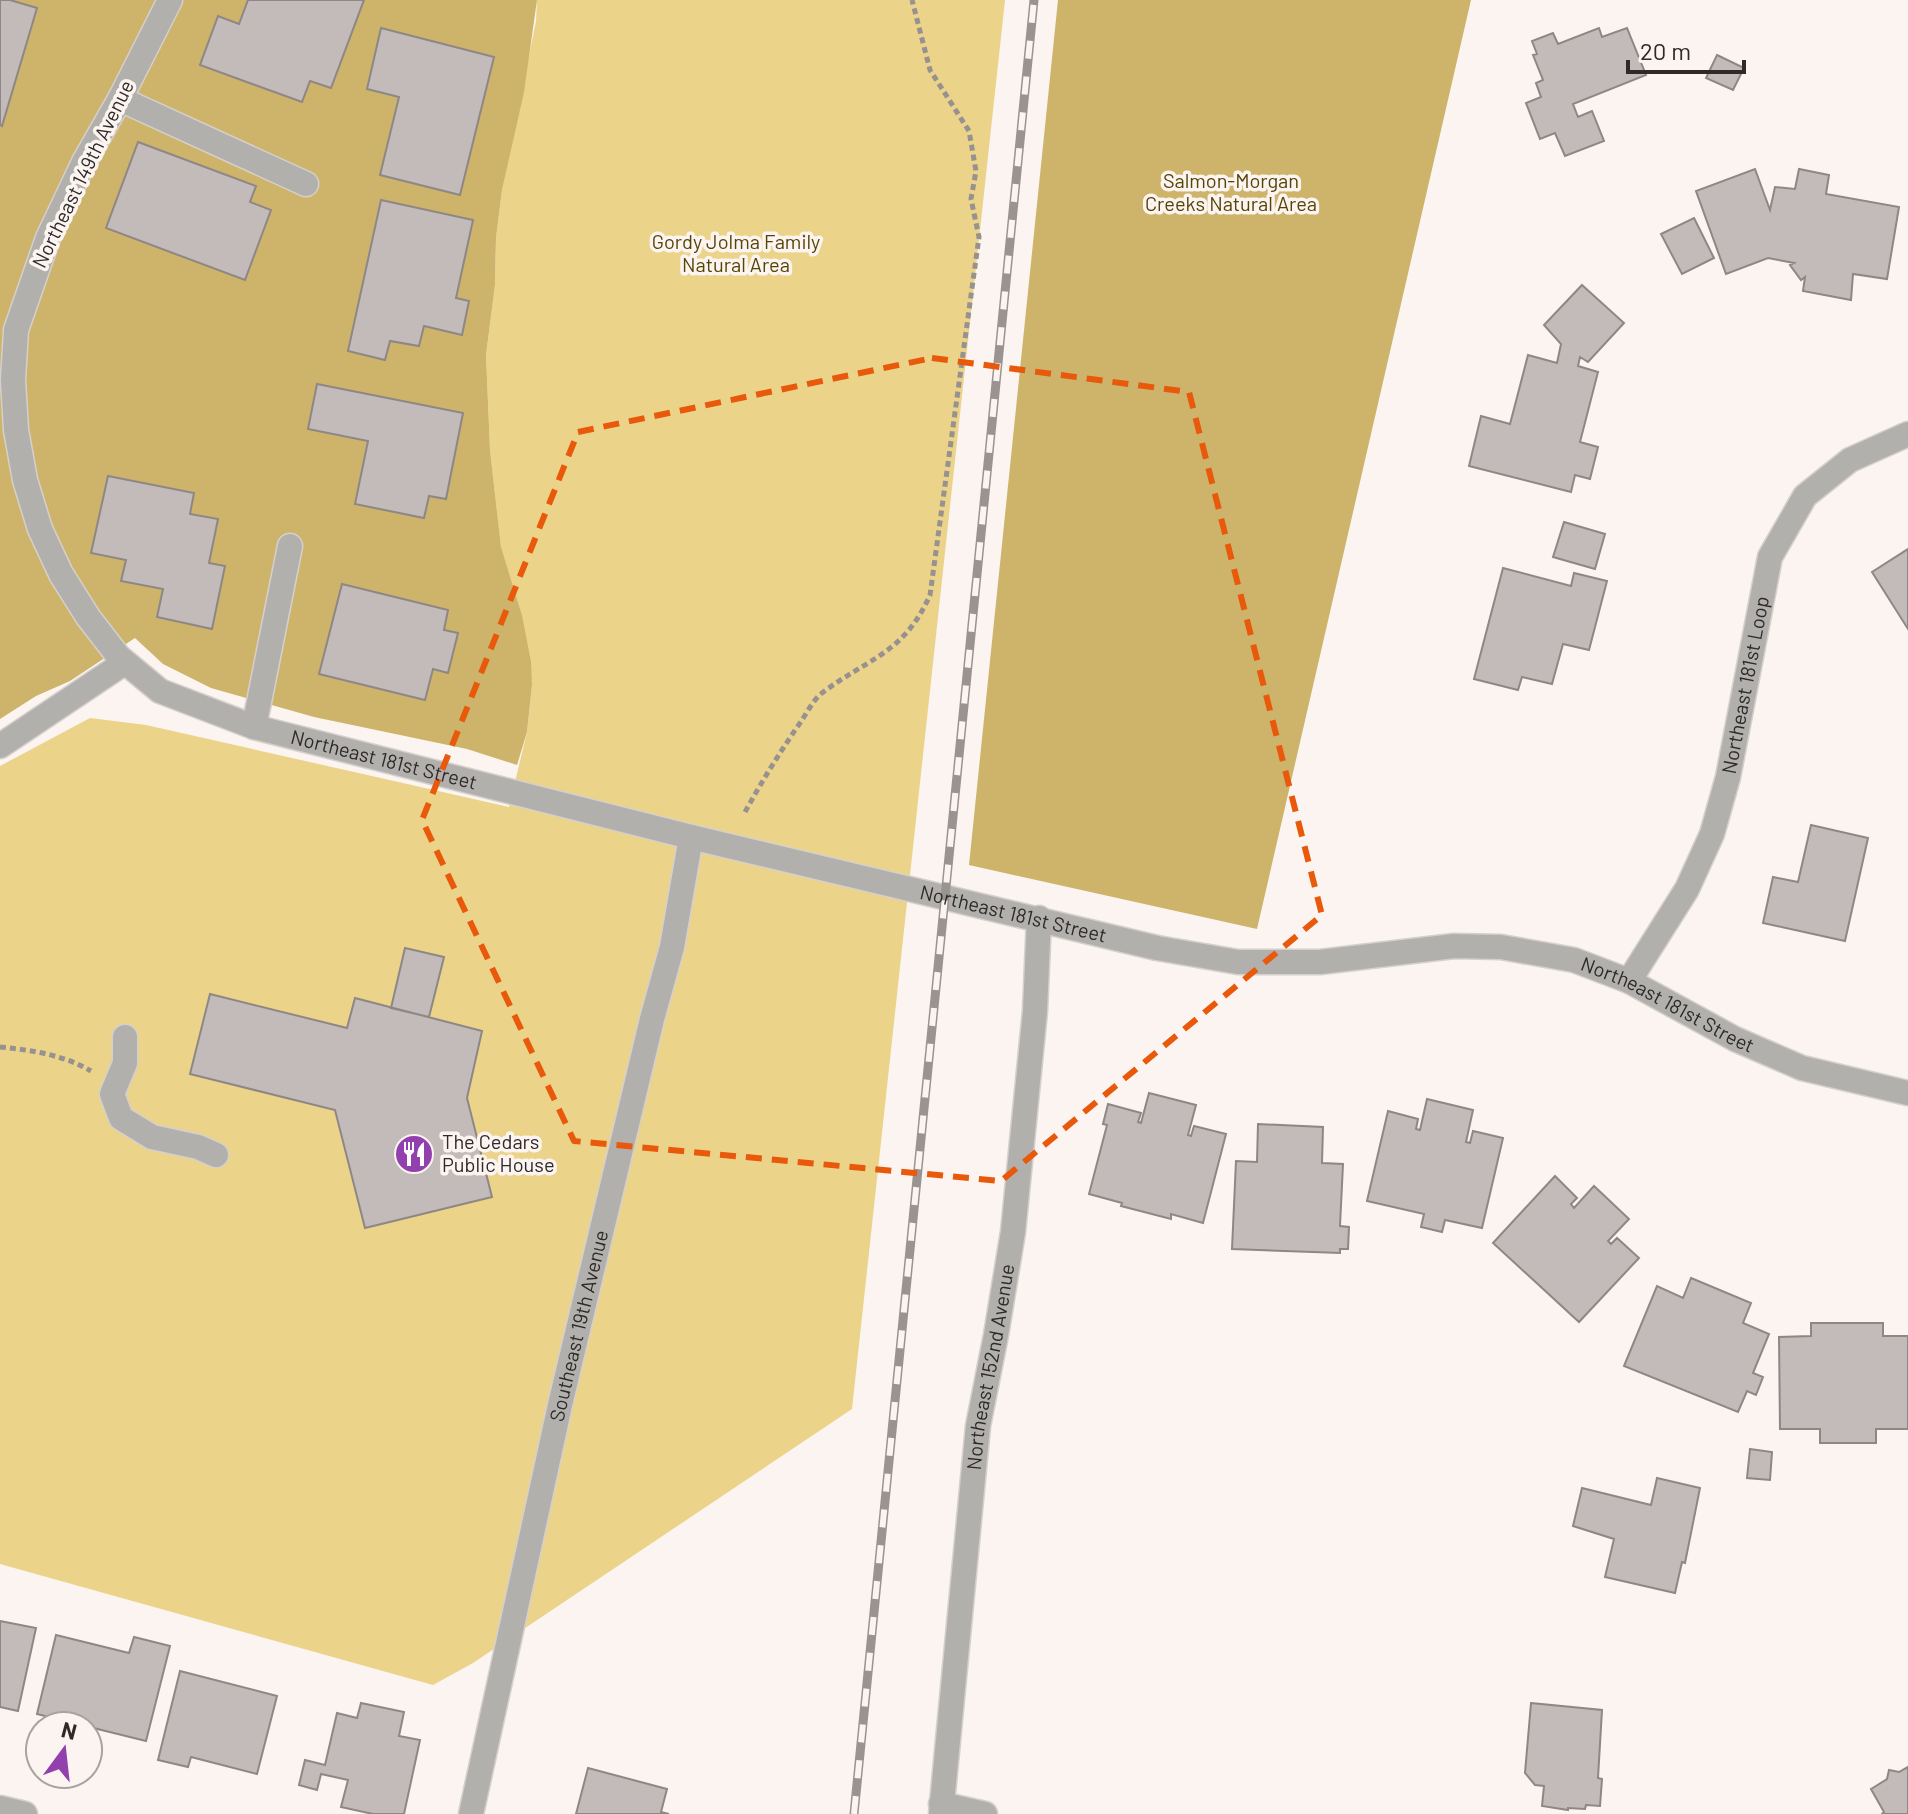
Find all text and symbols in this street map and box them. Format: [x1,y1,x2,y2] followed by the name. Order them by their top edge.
[1628,24,1744,74] scale bar
[1640,36,1691,65] text: 20 m
[26,76,138,271] street label: Northeast 149th Avenue
[1145,168,1317,215] park label: Salmon-Morgan Creeks Natural Area
[652,229,820,276] park label: Gordy Jolma Family Natural Area
[1716,594,1773,776] street label: Northeast 181st Loop
[288,724,480,794] street label: Northeast 181st Street
[918,879,1109,947] street label: Northeast 181st Street
[1578,951,1758,1057] street label: Northeast 181st Street
[442,1129,555,1176] place label: The Cedars Public House
[393,1133,435,1175] restaurant icon: The Cedars Public House
[544,1227,612,1424] street label: Southeast 19th Avenue
[961,1262,1019,1471] street label: Northeast 152nd Avenue
[24,1710,104,1790] north arrow
[59,1715,80,1744] text: N

